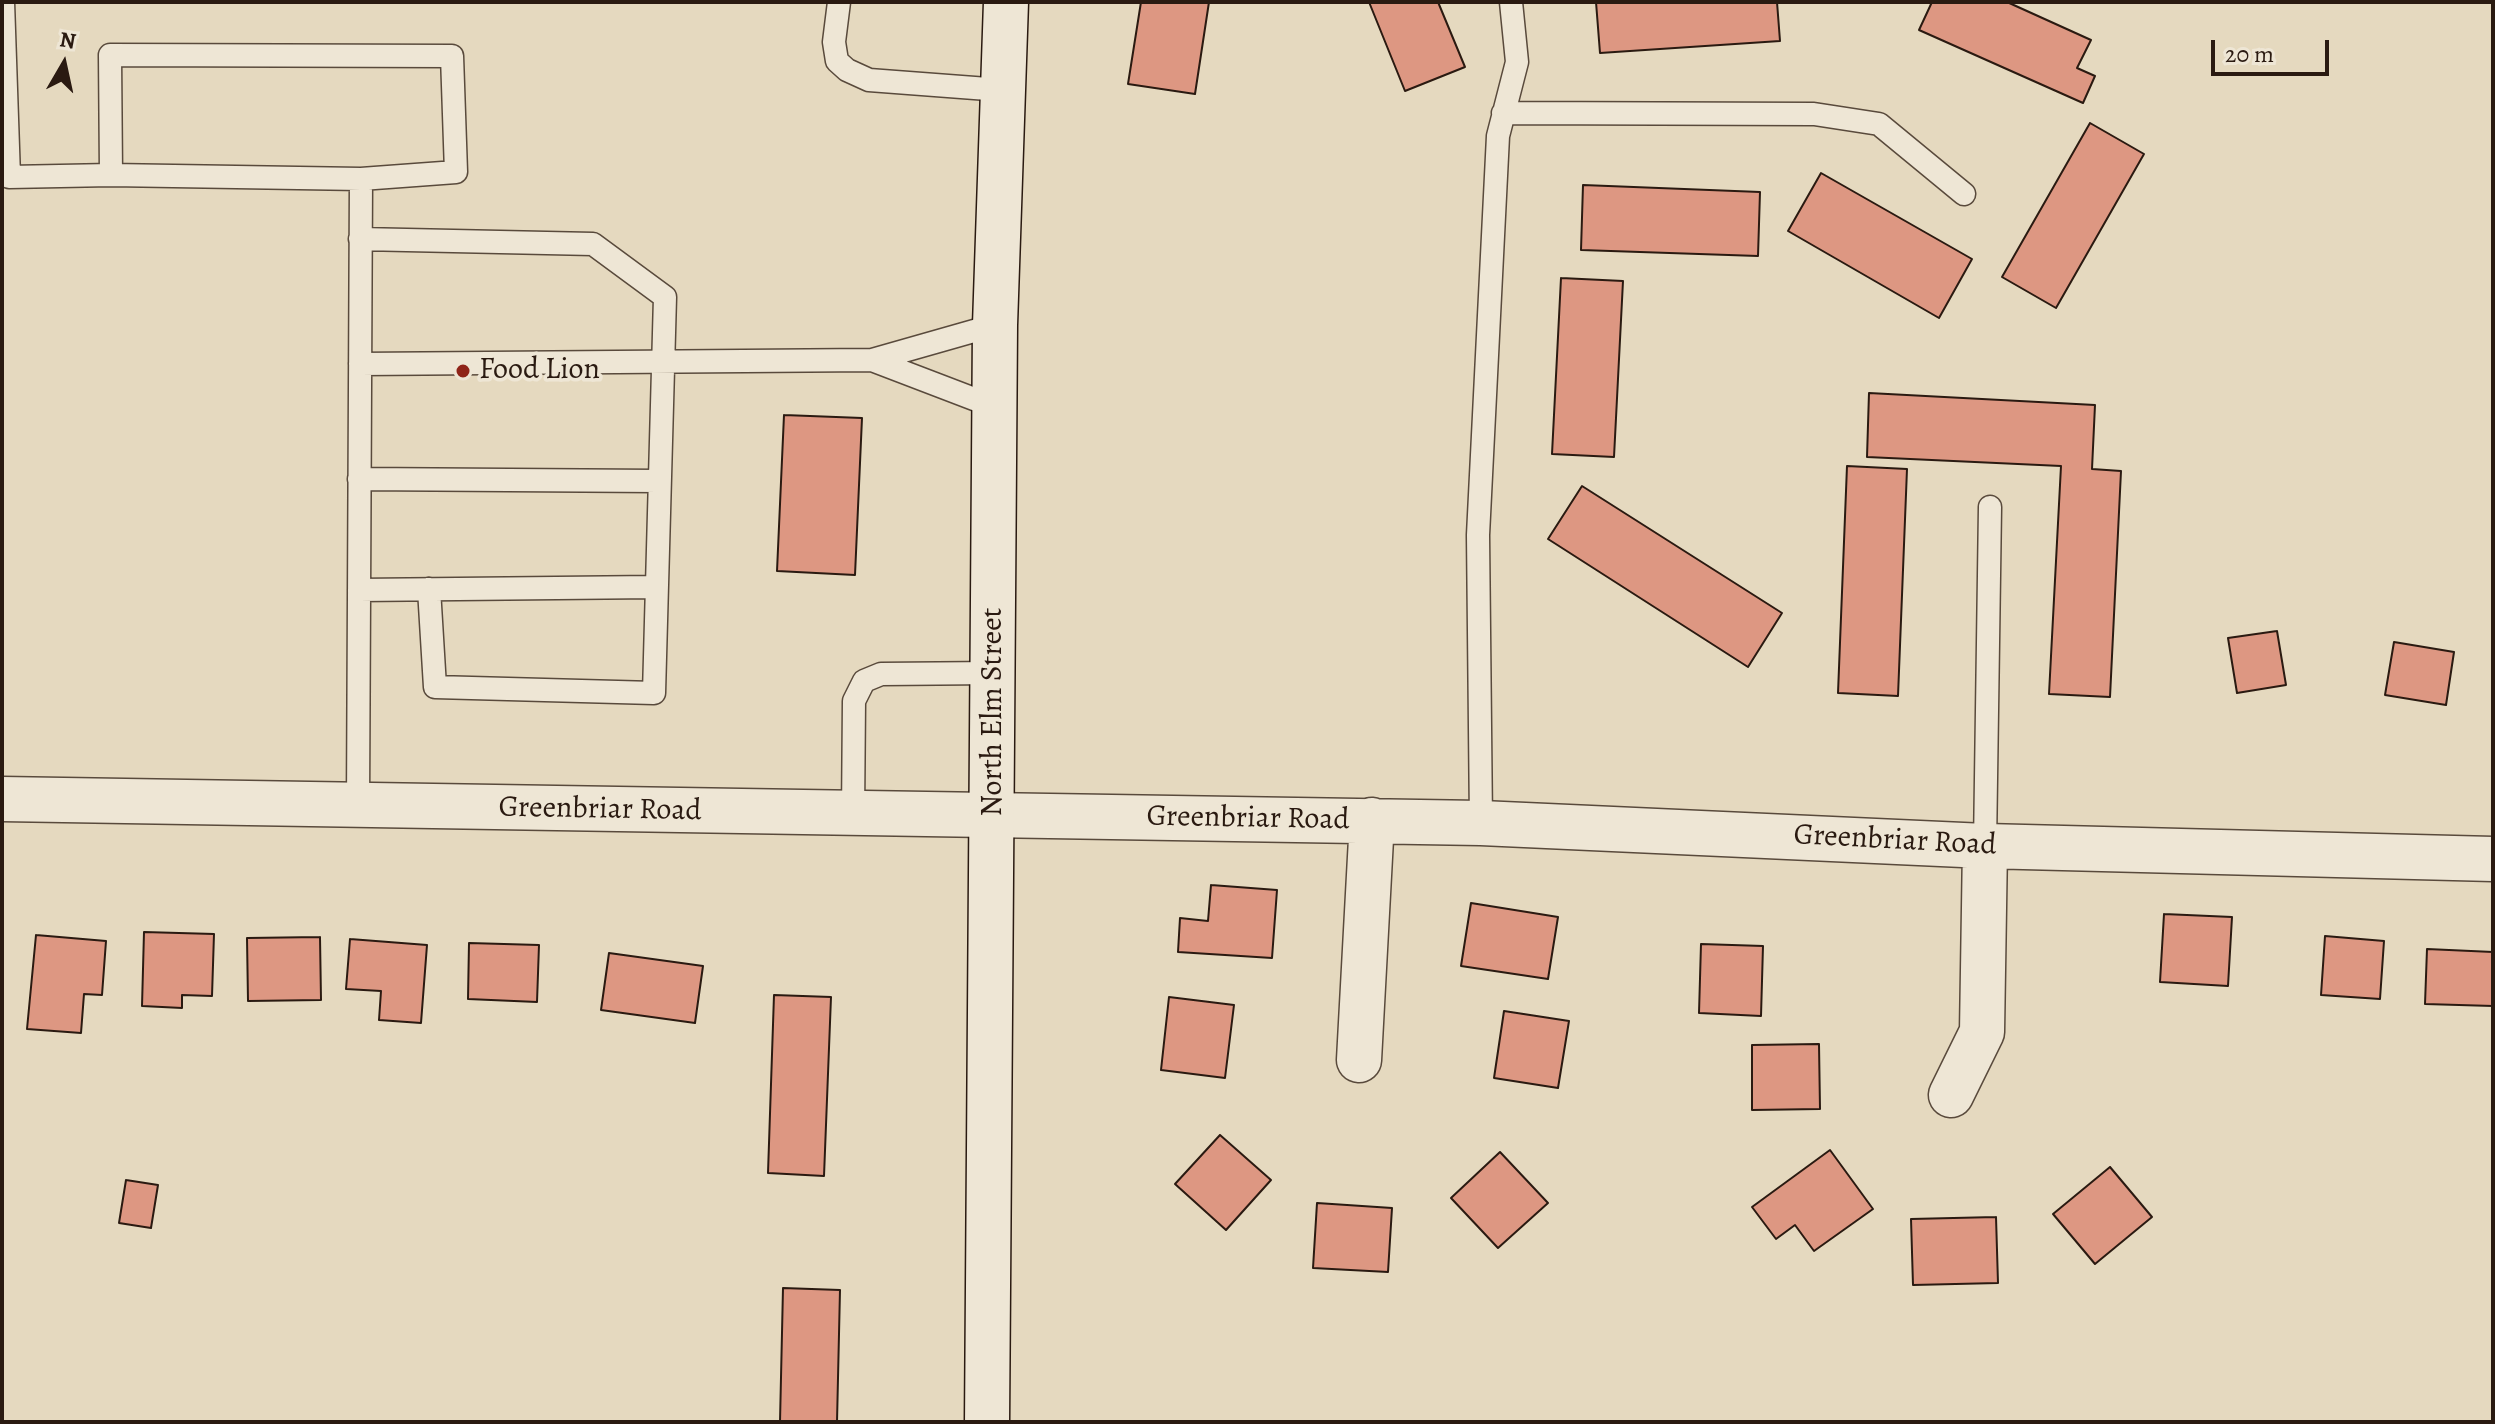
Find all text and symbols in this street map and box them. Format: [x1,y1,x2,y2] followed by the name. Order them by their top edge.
[24,24,104,104] north arrow
[57,24,78,56] text: N
[2215,24,2333,74] scale bar
[2225,38,2274,70] text: 20 m
[479,353,600,389] place label: Food Lion
[454,362,472,380] marker: Food Lion
[976,608,1012,816] street label: North Elm Street
[498,790,702,830] street label: Greenbriar Road
[1146,799,1350,839] street label: Greenbriar Road
[1793,818,1997,864] street label: Greenbriar Road

